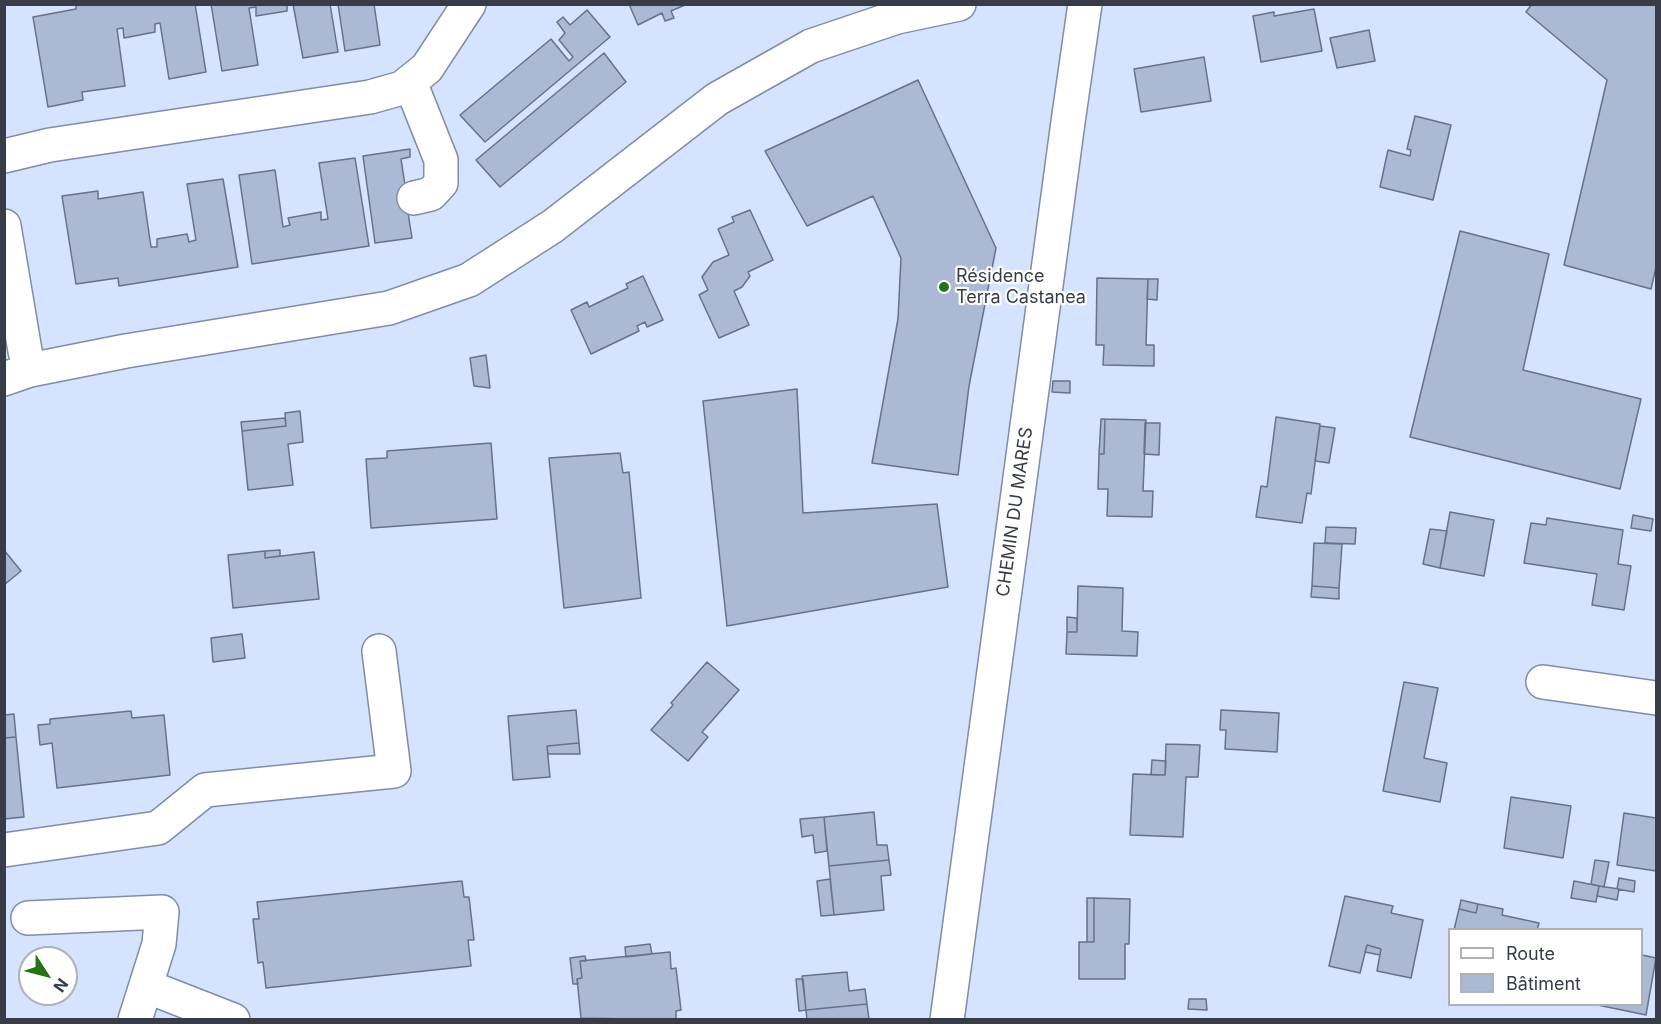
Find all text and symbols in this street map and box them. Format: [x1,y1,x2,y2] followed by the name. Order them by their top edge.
[956,266,1086,308] place label: Résidence Terra Castanea
[937,280,951,294] marker: Résidence Terra Castanea
[992,426,1038,598] street label: CHEMIN DU MARES
[1448,928,1643,1006] legend
[1506,943,1555,964] text: Route
[18,946,78,1006] north arrow
[1506,973,1581,994] text: Bâtiment
[49,975,73,996] text: N

